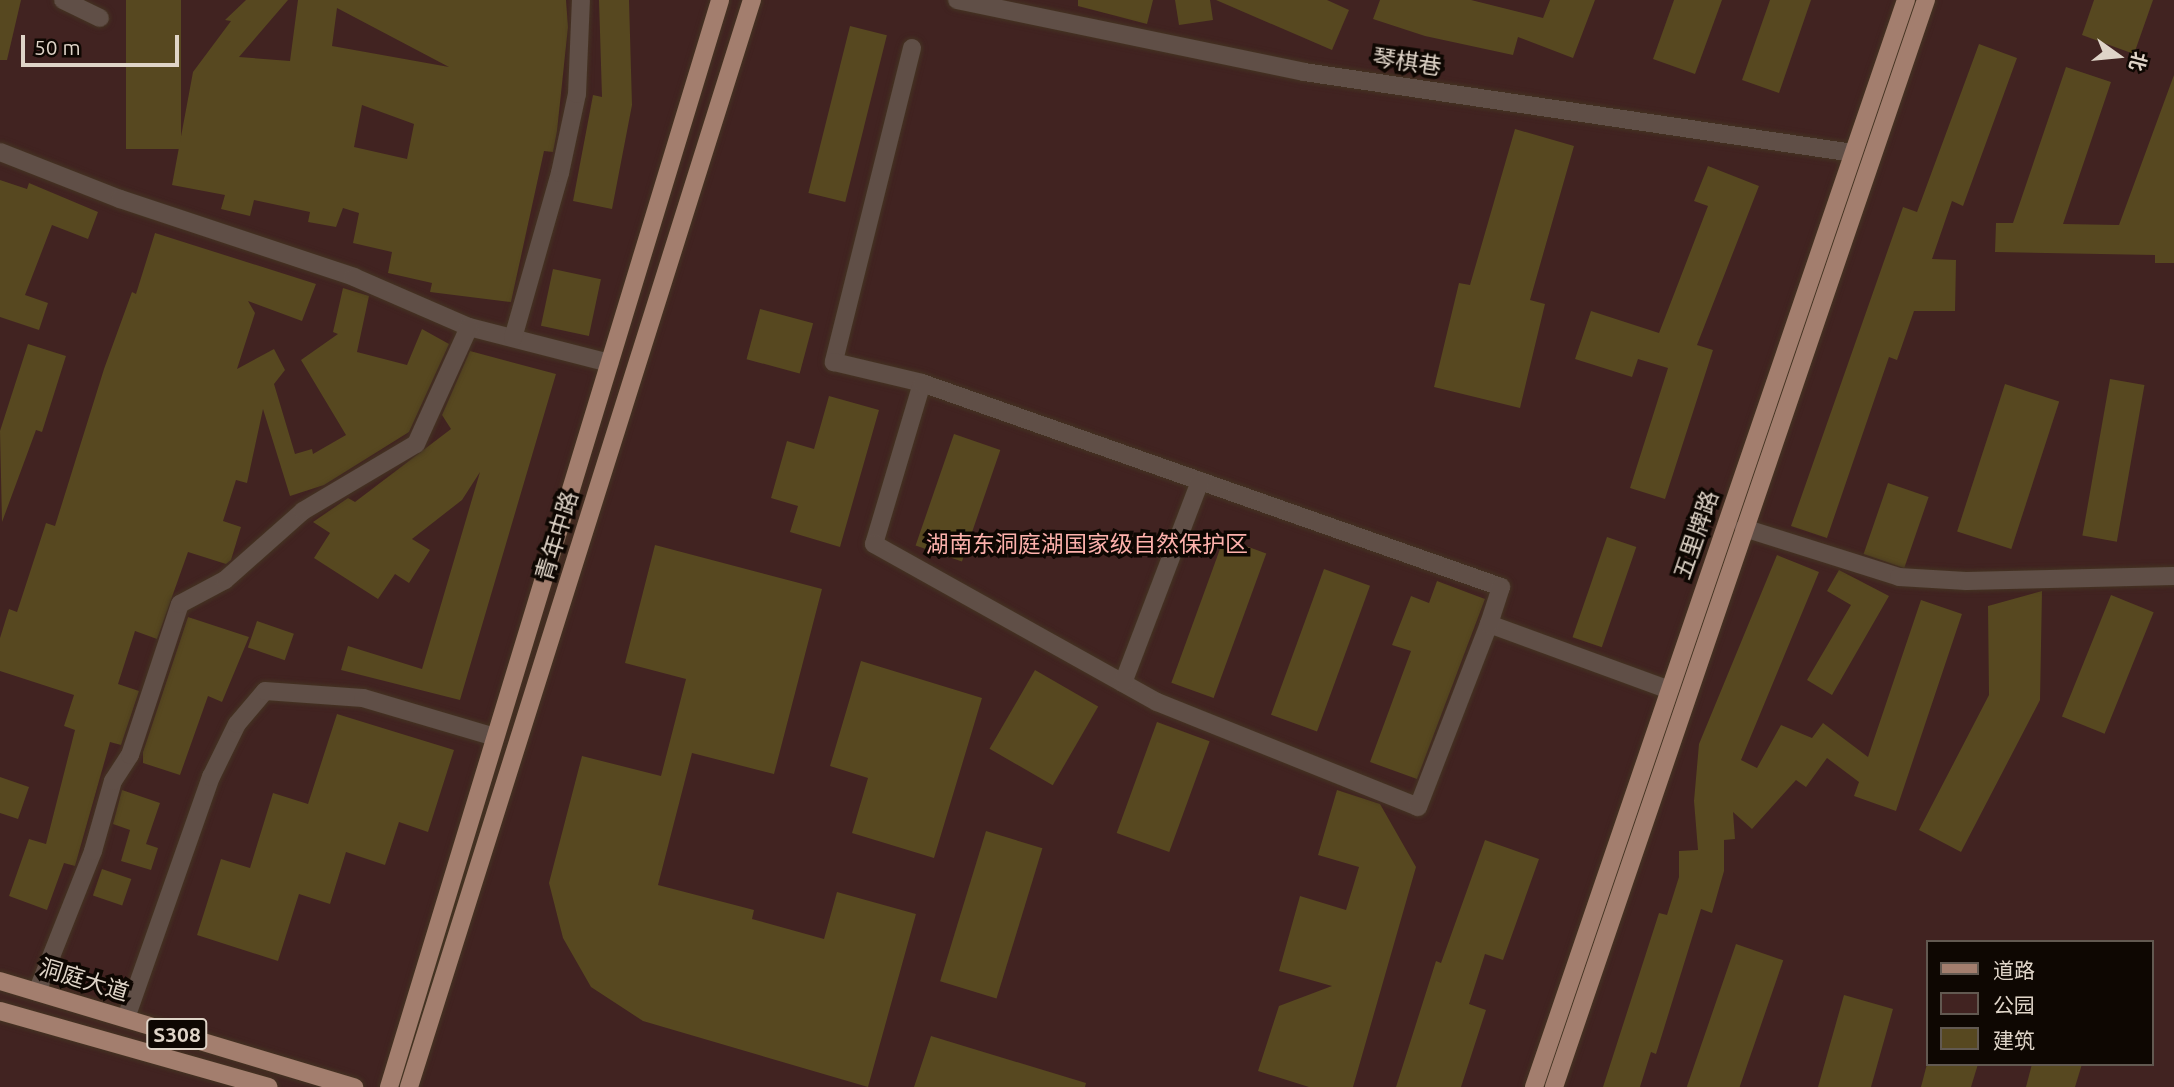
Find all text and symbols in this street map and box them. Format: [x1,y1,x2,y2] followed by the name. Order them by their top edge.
[24,21,182,65] scale bar
[2083,21,2153,91] north arrow
[34,35,81,59] text: 50 m
[1371,44,1443,80] street label: 琴棋巷
[2125,49,2151,73] text: 北
[1668,487,1724,583] street label: 五里牌路
[530,488,584,584] street label: 青年中路
[926,530,1248,558] park label: 湖南东洞庭湖国家级自然保护区
[1926,940,2153,1066] legend
[36,953,132,1007] street label: 洞庭大道
[1993,958,2035,982] text: 道路
[1993,993,2035,1017] text: 公园
[146,1016,208,1052] road number: S308
[1993,1028,2035,1052] text: 建筑

